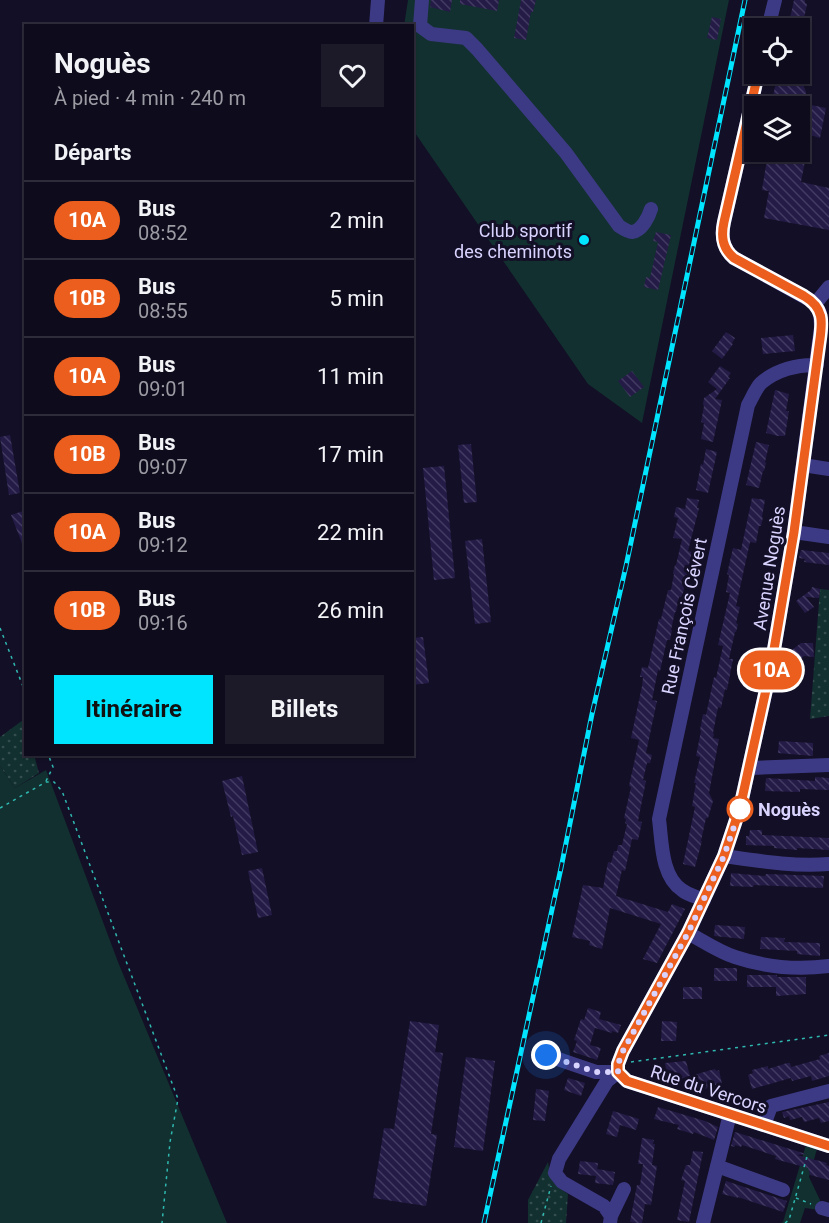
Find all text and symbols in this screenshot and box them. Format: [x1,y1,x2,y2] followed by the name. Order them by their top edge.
[744,18,810,162] map controls
[744,18,810,84] button: locate
[321,44,384,107] button: heart
[54,47,151,80] text: Noguès
[54,86,246,110] text: À pied · 4 min · 240 m
[744,96,810,162] button: layers
[54,140,132,165] text: Départs
[138,196,176,221] text: Bus
[68,208,106,232] text: 10A
[329,208,384,233] text: 2 min
[454,220,573,262] place label: Club sportif des cheminots
[138,221,188,245] text: 08:52
[577,233,591,247] marker: Club sportif des cheminots
[138,274,176,299] text: Bus
[68,286,106,310] text: 10B
[329,286,384,311] text: 5 min
[138,299,188,323] text: 08:55
[138,352,176,377] text: Bus
[68,364,106,388] text: 10A
[317,364,384,389] text: 11 min
[138,377,188,401] text: 09:01
[138,430,176,455] text: Bus
[68,442,106,466] text: 10B
[317,442,384,467] text: 17 min
[138,455,188,479] text: 09:07
[749,504,789,632] street label: Avenue Noguès
[138,508,176,533] text: Bus
[68,520,106,544] text: 10A
[317,520,384,545] text: 22 min
[138,533,188,557] text: 09:12
[657,536,711,696] street label: Rue François Cévert
[138,586,176,611] text: Bus
[68,598,106,622] text: 10B
[317,598,384,623] text: 26 min
[138,611,188,635] text: 09:16
[736,650,806,690] line badge: 10A
[752,658,790,682] text: 10A
[54,675,213,744] button: Itinéraire
[225,675,384,744] button: Billets
[727,796,753,822] marker: Noguès
[758,799,820,820] place label: Noguès
[531,1040,561,1070] your location
[648,1060,770,1118] street label: Rue du Vercors

